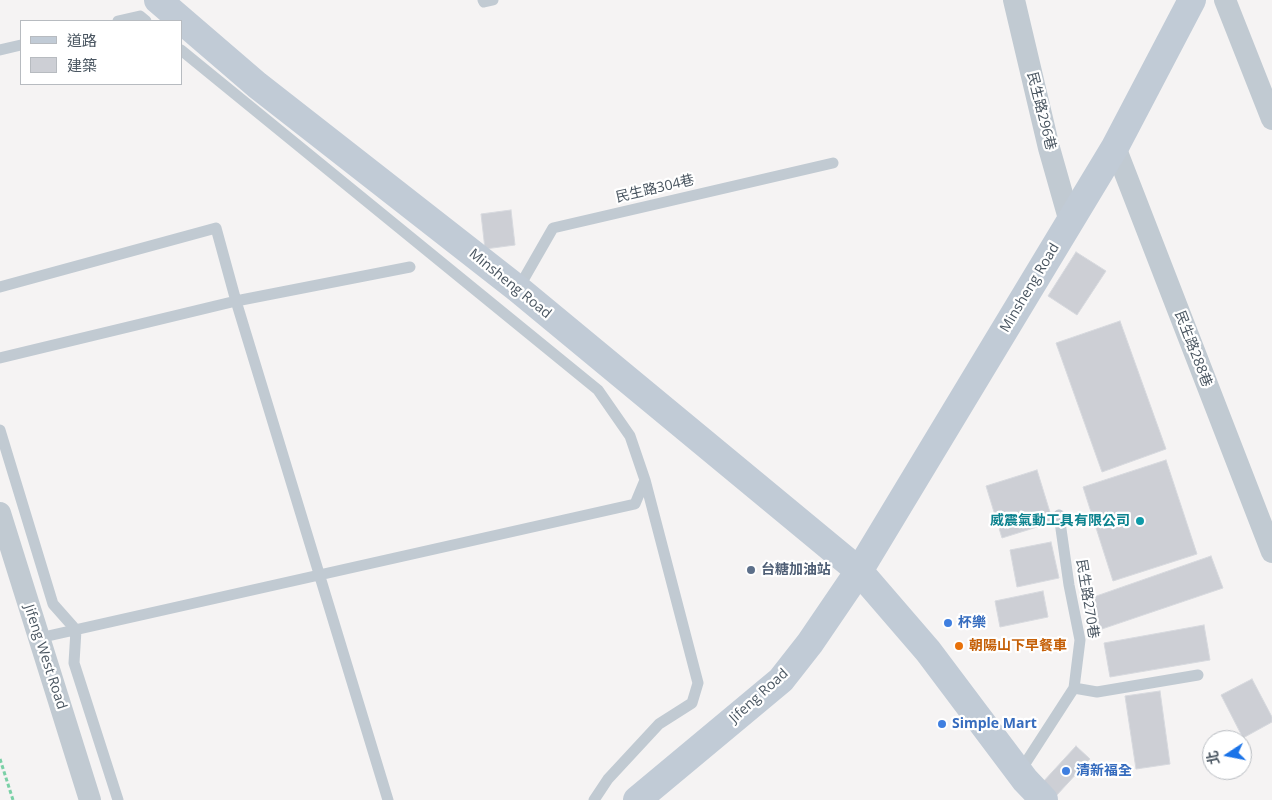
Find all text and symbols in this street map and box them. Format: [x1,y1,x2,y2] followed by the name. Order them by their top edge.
[20,20,182,85] legend
[67,30,97,50] text: 道路
[67,55,97,75] text: 建築
[1023,70,1059,152] street label: 民生路296巷
[614,172,696,206] street label: 民生路304巷
[997,240,1063,336] street label: Minsheng Road
[465,246,555,322] street label: Minsheng Road
[1171,309,1215,389] street label: 民生路288巷
[990,513,1130,529] place label: 威震氣動工具有限公司
[1134,515,1146,527] marker: 威震氣動工具有限公司
[1072,558,1102,640] street label: 民生路270巷
[761,562,831,578] place label: 台糖加油站
[745,564,757,576] marker: 台糖加油站
[20,602,70,712] street label: Jifeng West Road
[958,615,986,631] place label: 杯樂
[942,617,954,629] marker: 杯樂
[969,638,1067,654] place label: 朝陽山下早餐車
[953,640,965,652] marker: 朝陽山下早餐車
[726,665,792,727] street label: Jifeng Road
[952,716,1037,732] place label: Simple Mart
[936,718,948,730] marker: Simple Mart
[1202,730,1252,780] north arrow
[1202,749,1223,766] text: 北
[1076,763,1132,779] place label: 清新福全
[1060,765,1072,777] marker: 清新福全

